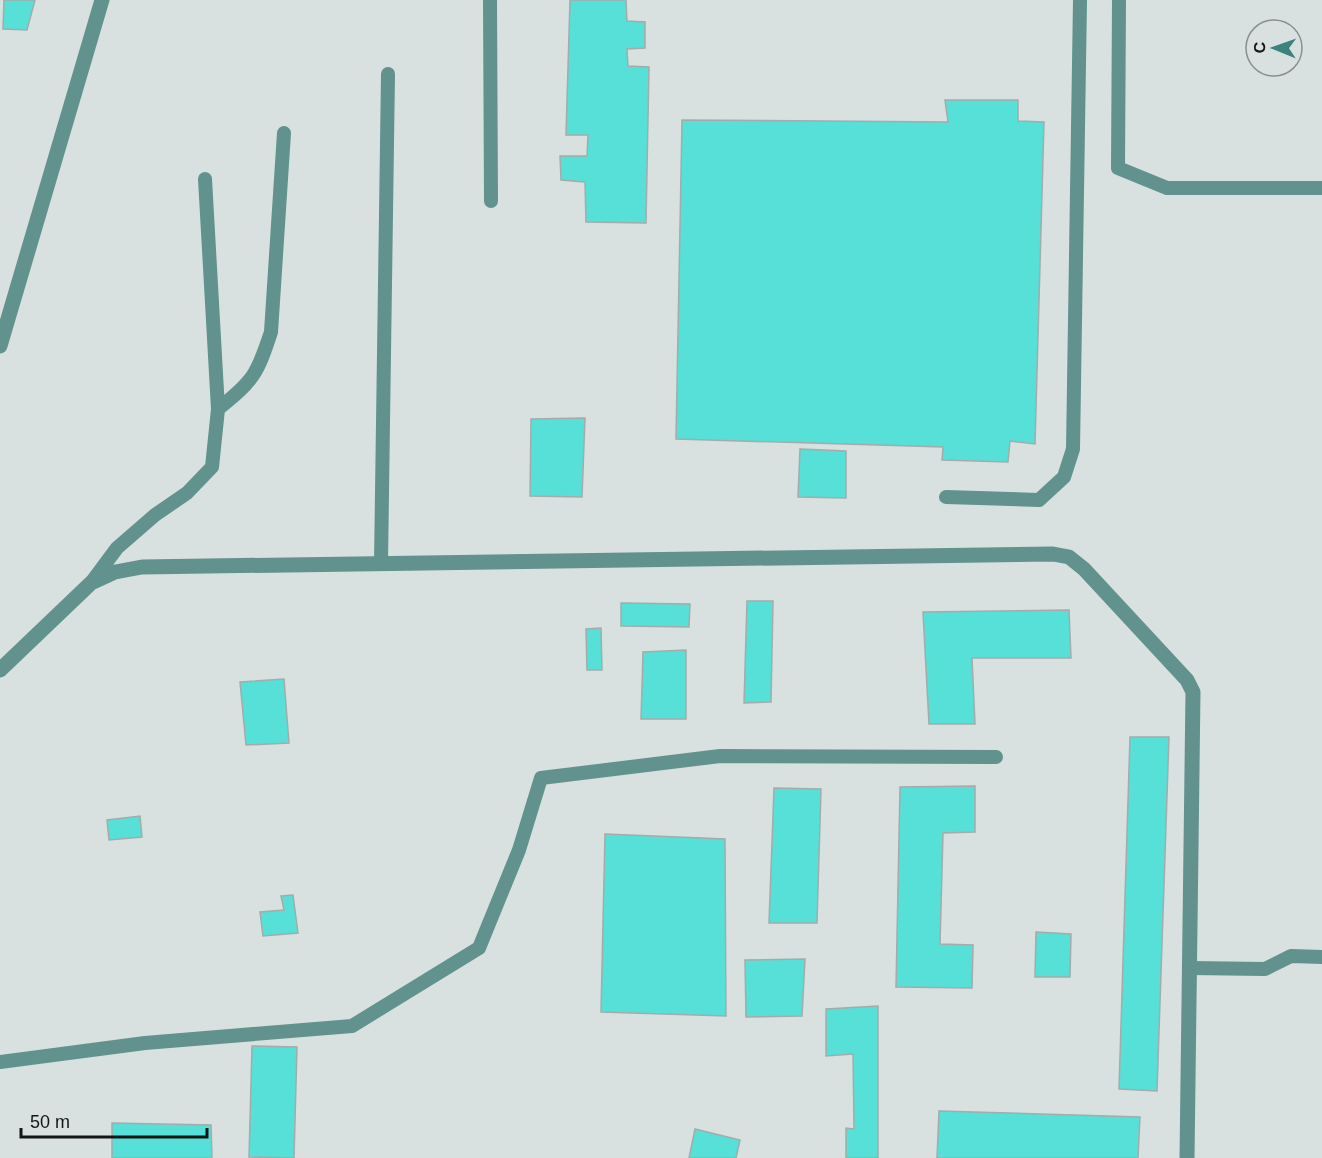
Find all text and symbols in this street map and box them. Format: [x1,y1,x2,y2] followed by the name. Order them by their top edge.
[1244,18,1304,78] north arrow
[1251,41,1268,54] text: С
[21,1101,207,1139] scale bar
[30,1112,70,1132] text: 50 m

